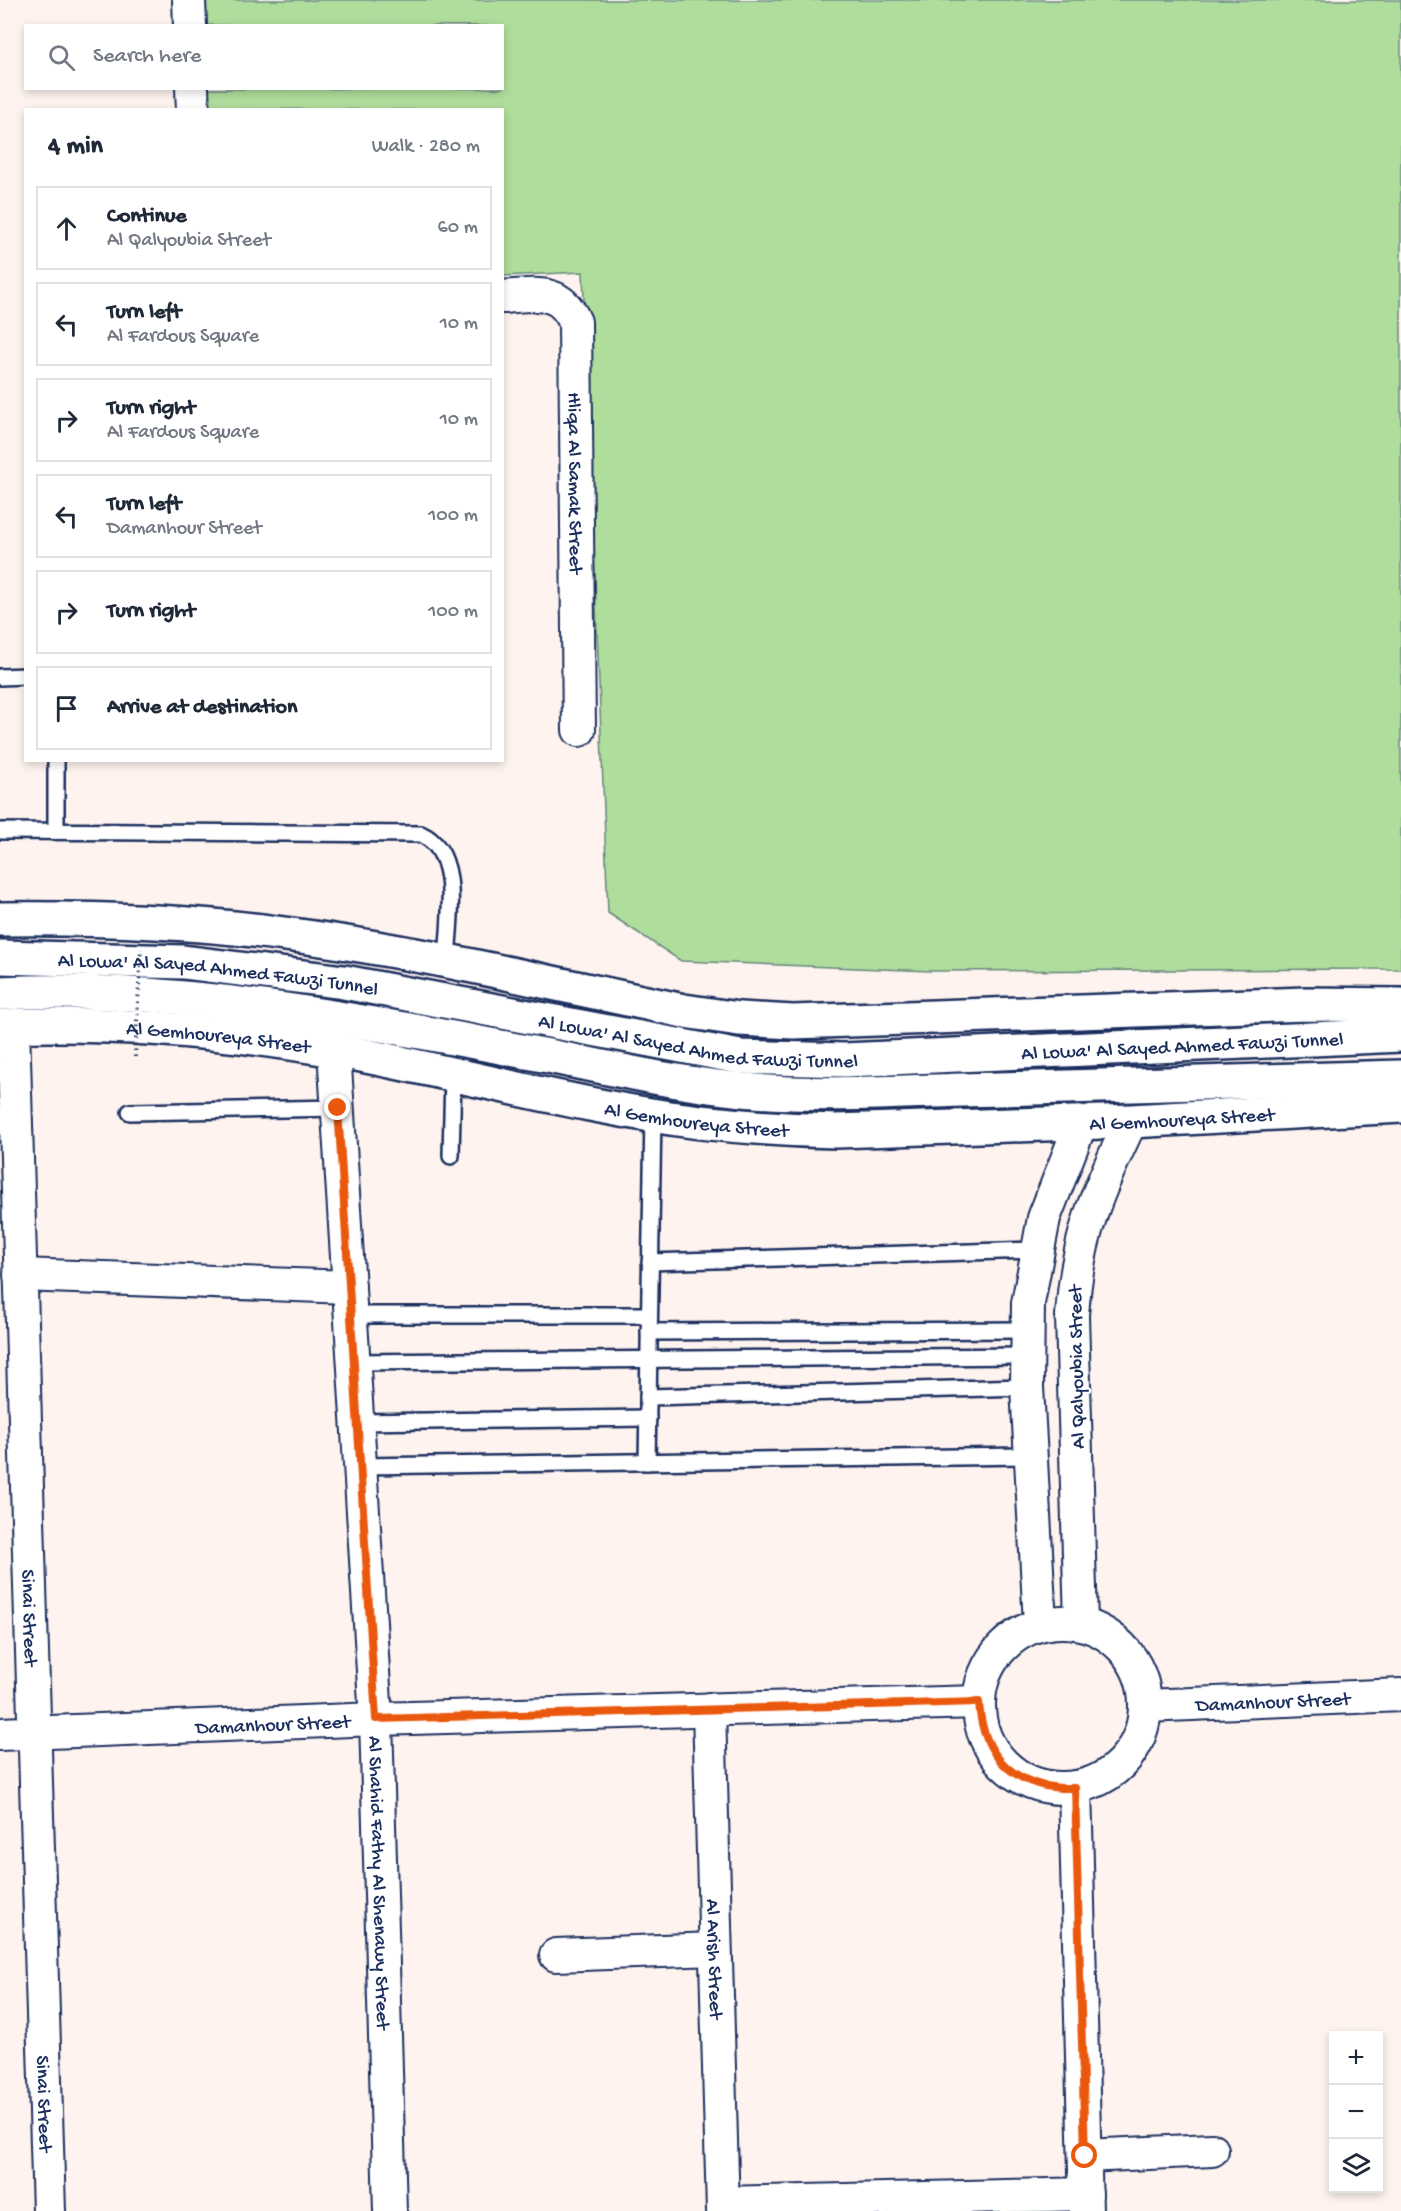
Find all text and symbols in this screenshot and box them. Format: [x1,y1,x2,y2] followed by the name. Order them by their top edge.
[24,24,504,90] search box
[45,41,78,74] icon: search
[93,44,201,70] text: Search here
[48,132,103,163] text: 4 min
[372,136,480,159] text: Walk · 280 m
[107,204,187,230] text: Continue
[50,212,83,245] icon: ahead
[438,217,478,240] text: 60 m
[107,230,271,253] text: Al Qalyoubia Street
[107,300,181,326] text: Turn left
[50,308,83,341] icon: left
[440,313,478,336] text: 10 m
[107,326,259,349] text: Al Fardous Square
[561,392,585,576] street label: Hliqa Al Samak Street
[107,396,195,422] text: Turn right
[50,404,83,437] icon: right
[440,409,478,432] text: 10 m
[107,422,259,445] text: Al Fardous Square
[107,492,181,518] text: Turn left
[50,500,83,533] icon: left
[428,505,478,528] text: 100 m
[107,518,262,541] text: Damanhour Street
[50,596,83,629] icon: right
[107,599,195,625] text: Turn right
[428,601,478,624] text: 100 m
[50,692,83,725] icon: arrive
[107,695,297,721] text: Arrive at destination
[57,951,380,1003] street label: Al Lowa' Al Sayed Ahmed Fawzi Tunnel
[536,1011,858,1075] street label: Al Lowa' Al Sayed Ahmed Fawzi Tunnel
[126,1019,314,1061] street label: Al Gemhoureya Street
[1021,1030,1344,1067] street label: Al Lowa' Al Sayed Ahmed Fawzi Tunnel
[324,1094,350,1120] route end
[602,1099,791,1144] street label: Al Gemhoureya Street
[1089,1105,1277,1137] street label: Al Gemhoureya Street
[1066,1283,1091,1449] street label: Al Qalyoubia Street
[15,1569,40,1668] street label: Sinai Street
[1193,1689,1353,1719] street label: Damanhour Street
[193,1712,353,1741] street label: Damanhour Street
[361,1735,393,2032] street label: Al Shahid Fathy Al Shenawy Street
[699,1898,726,2021] street label: Al Arish Street
[1329,2031,1383,2193] map controls
[1329,2031,1383,2085] button: +
[29,2055,55,2154] street label: Sinai Street
[1329,2085,1383,2139] button: −
[1329,2139,1383,2193] button: layers
[1071,2142,1097,2168] route start

